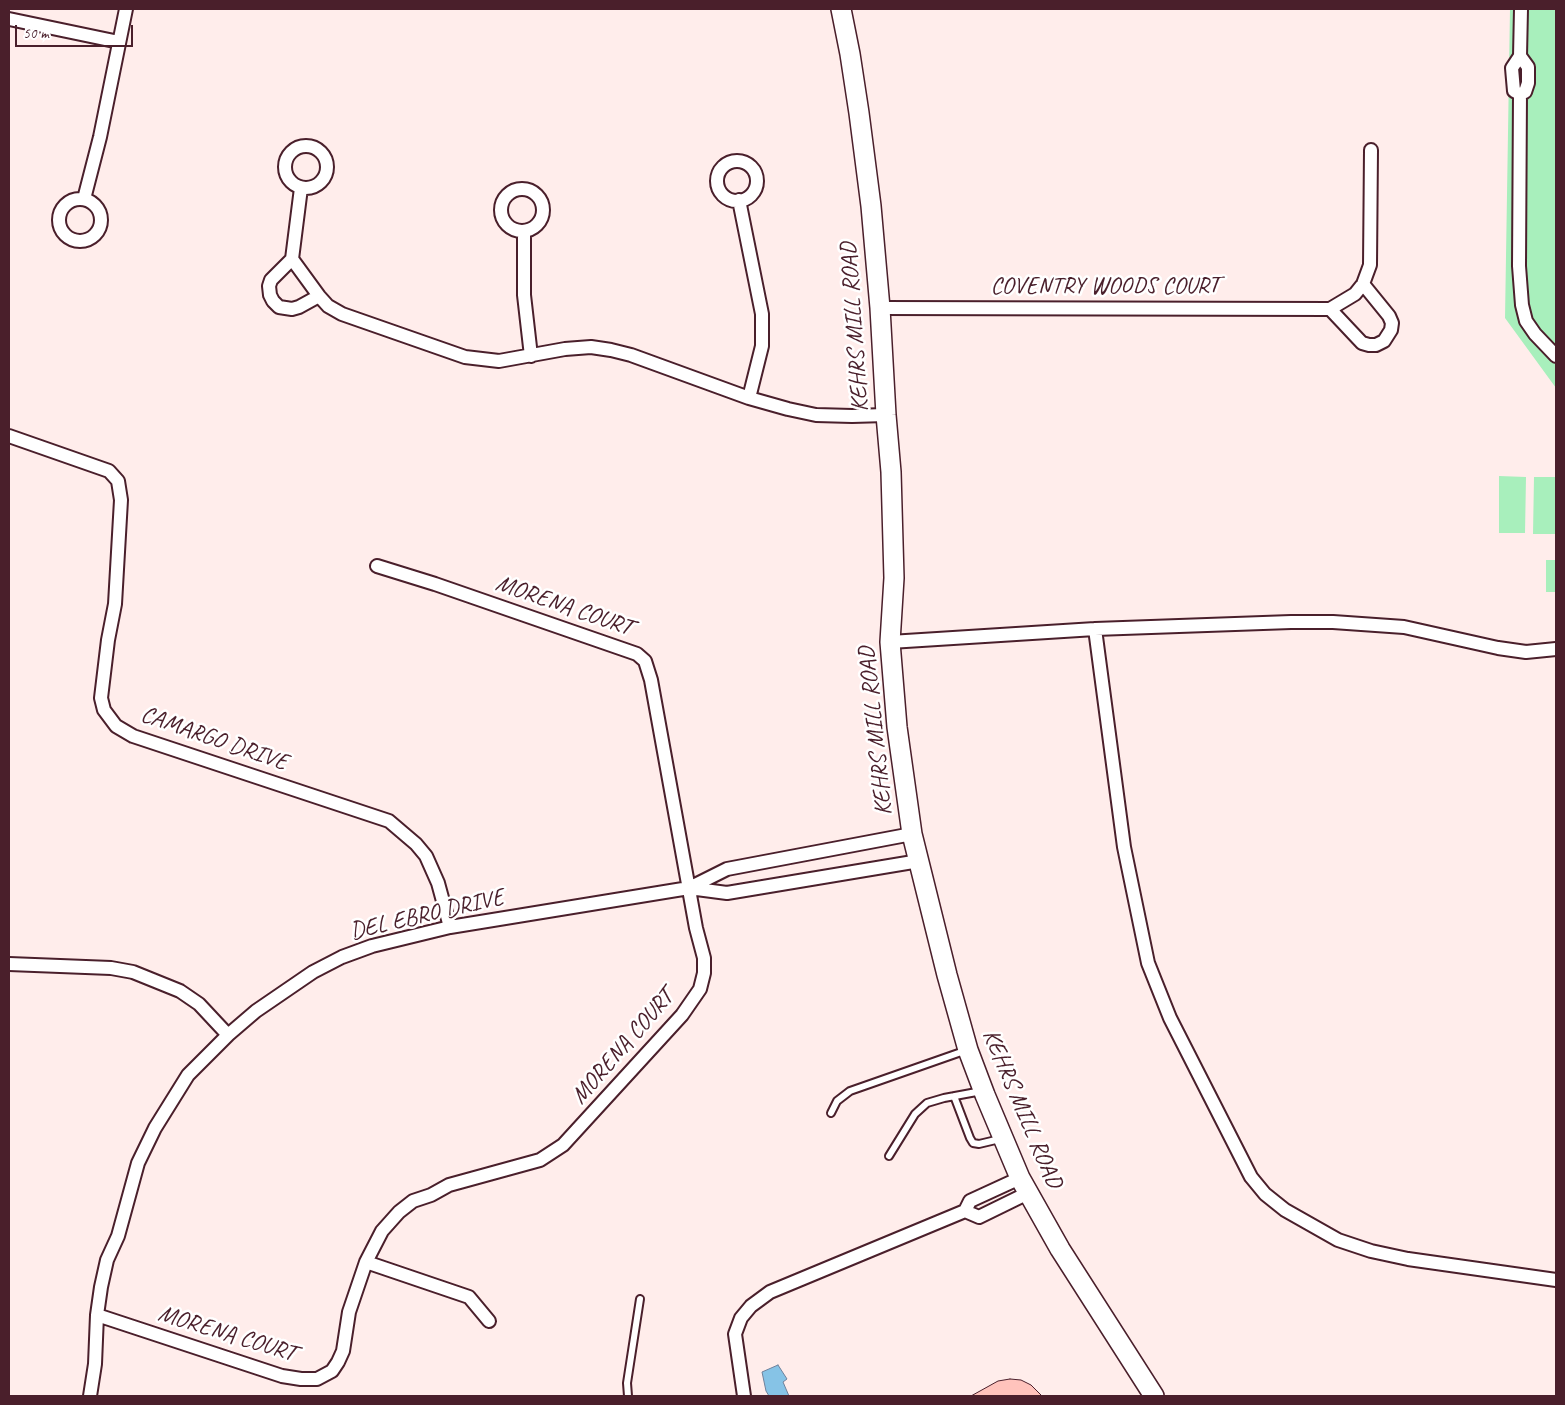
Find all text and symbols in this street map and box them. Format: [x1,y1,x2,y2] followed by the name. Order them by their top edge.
[18,15,135,47] scale bar
[23,24,49,43] text: 50 m
[835,241,875,413] street label: KEHRS MILL ROAD
[990,273,1220,301] street label: COVENTRY WOODS COURT
[492,569,636,643] street label: MORENA COURT
[853,645,899,817] street label: KEHRS MILL ROAD
[137,700,291,778] street label: CAMARGO DRIVE
[347,883,507,947] street label: DEL EBRO DRIVE
[565,984,681,1110] street label: MORENA COURT
[976,1025,1068,1193] street label: KEHRS MILL ROAD
[155,1299,299,1369] street label: MORENA COURT

